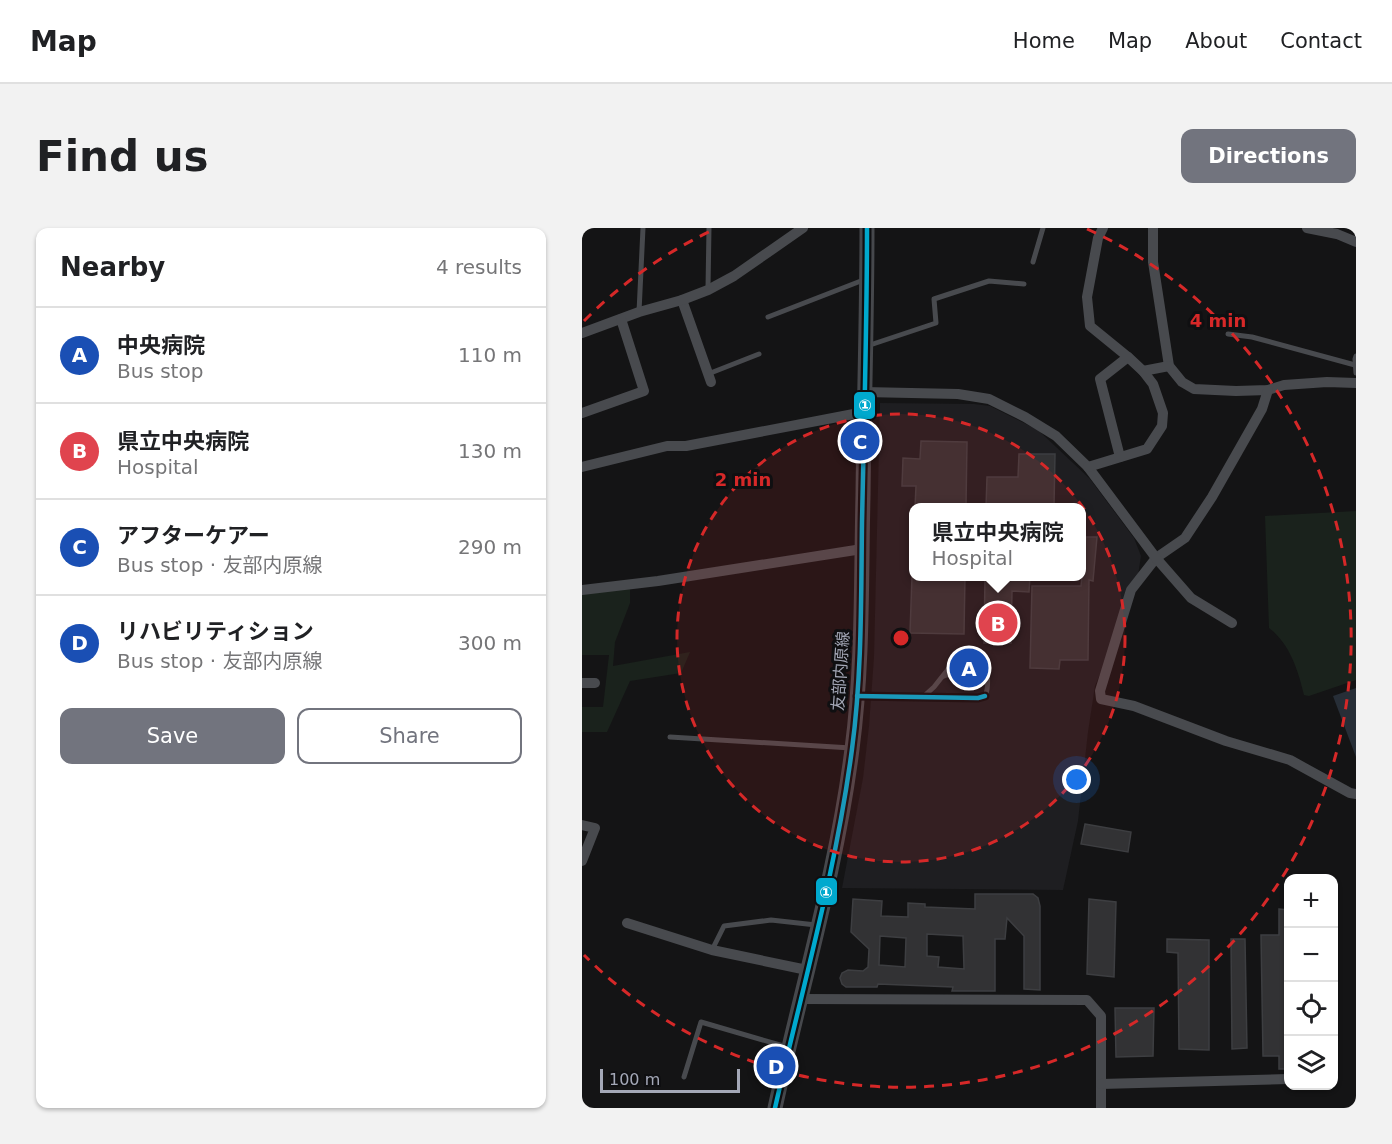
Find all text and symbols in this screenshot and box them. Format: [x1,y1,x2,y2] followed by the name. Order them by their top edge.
[30,25,97,58] text: Map
[1013,29,1075,53] text: Home
[1108,29,1152,53] text: Map
[1185,29,1247,53] text: About
[1280,29,1362,53] text: Contact
[1181,129,1356,183] button: Directions
[36,132,209,181] text: Find us
[60,252,165,282] text: Nearby
[436,255,522,279] text: 4 results
[1190,310,1246,331] text: 4 min
[117,333,205,358] text: 中央病院
[72,343,87,367] text: A
[458,343,522,367] text: 110 m
[117,359,203,383] text: Bus stop
[853,391,876,420] line badge: ①
[858,396,872,415] text: ①
[840,418,880,464] pin: C
[117,429,249,454] text: 県立中央病院
[72,439,87,463] text: B
[458,439,522,463] text: 130 m
[117,455,199,479] text: Hospital
[715,469,771,490] text: 2 min
[909,503,1086,581] popup
[931,520,1064,545] text: 県立中央病院
[117,523,270,548] text: アフターケアー
[72,535,87,559] text: C
[458,535,522,559] text: 290 m
[931,546,1013,570] text: Hospital
[117,553,322,577] text: Bus stop · 友部内原線
[978,600,1018,646] pin: B
[117,619,314,644] text: リハビリティション
[891,628,911,648] centre of rings
[828,630,853,712] street label: 友部内原線
[71,631,88,655] text: D
[458,631,522,655] text: 300 m
[950,646,988,690] pin: A
[117,649,322,673] text: Bus stop · 友部内原線
[60,708,285,764] button: Save
[297,708,522,764] button: Share
[1062,765,1091,794] your location
[1284,874,1338,1090] map controls
[1284,874,1338,928] button: +
[815,877,838,906] line badge: ①
[819,883,833,902] text: ①
[1284,928,1338,982] button: −
[1284,982,1338,1036] button: locate
[1284,1036,1338,1090] button: layers
[756,1044,796,1088] pin: D
[600,1066,740,1094] scale bar
[609,1070,660,1089] text: 100 m

